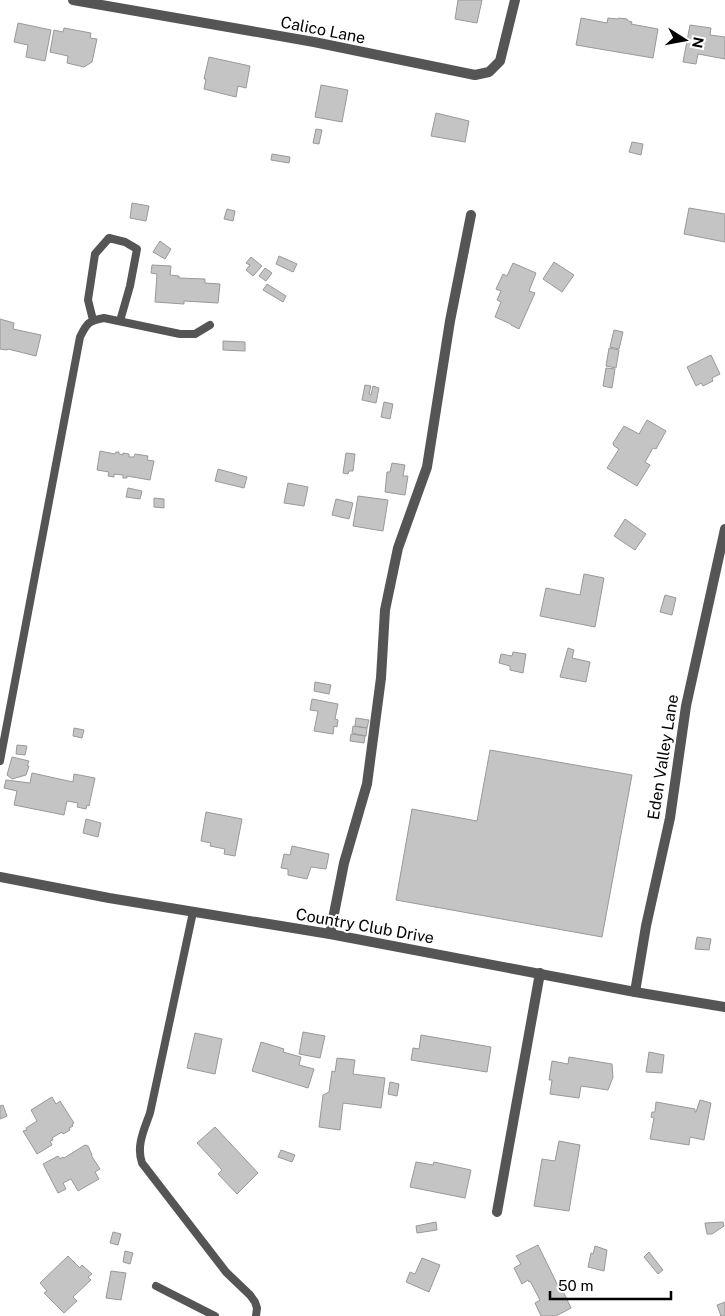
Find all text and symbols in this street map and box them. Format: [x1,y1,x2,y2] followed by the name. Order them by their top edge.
[279,12,367,48] street label: Calico Lane
[660,15,710,65] north arrow
[689,36,707,49] text: N
[644,693,682,821] street label: Eden Valley Lane
[294,904,436,948] street label: Country Club Drive
[550,1268,671,1300] scale bar
[558,1277,593,1294] text: 50 m

